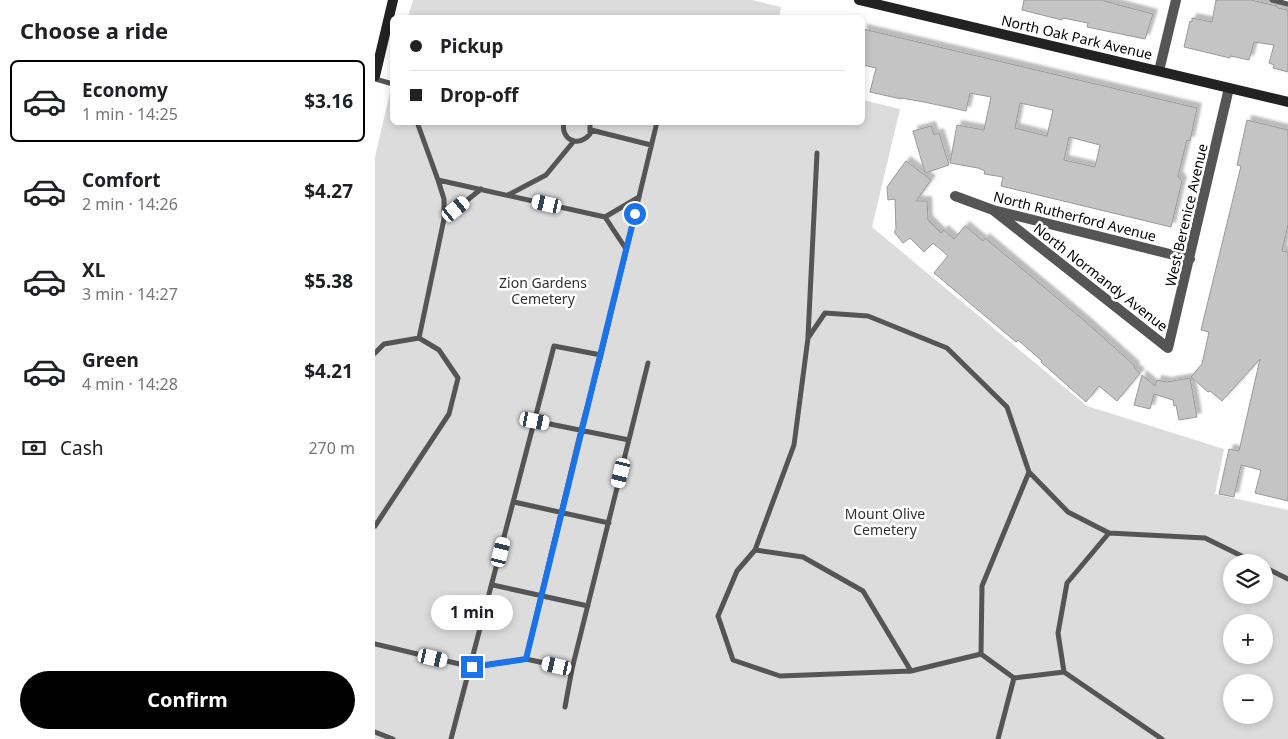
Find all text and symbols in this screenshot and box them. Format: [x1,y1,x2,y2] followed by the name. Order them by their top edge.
[1000,10,1155,64] street label: North Oak Park Avenue
[20,15,168,45] text: Choose a ride
[440,33,503,59] text: Pickup
[82,77,168,103] text: Economy
[22,79,67,124] icon: car
[440,82,519,108] text: Drop-off
[304,88,353,114] text: $3.16
[82,103,178,125] text: 1 min · 14:25
[1160,142,1212,288] street label: West Berenice Avenue
[82,167,161,193] text: Comfort
[22,169,67,214] icon: car
[304,178,353,204] text: $4.27
[992,187,1158,245] street label: North Rutherford Avenue
[82,193,178,215] text: 2 min · 14:26
[530,193,563,215] car
[439,194,472,224] car
[624,203,646,225] route start
[1030,219,1172,335] street label: North Normandy Avenue
[82,257,105,283] text: XL
[22,259,67,304] icon: car
[304,268,353,294] text: $5.38
[499,273,587,308] park label: Zion Gardens Cemetery
[82,283,178,305] text: 3 min · 14:27
[82,347,139,373] text: Green
[22,349,67,394] icon: car
[304,358,353,384] text: $4.21
[82,373,178,395] text: 4 min · 14:28
[518,411,551,431] car
[20,434,48,462] icon: cash
[60,435,104,461] text: Cash
[308,437,355,459] text: 270 m
[610,457,631,489] car
[845,504,925,539] park label: Mount Olive Cemetery
[490,536,511,568] car
[1223,554,1273,724] map controls
[1223,554,1273,604] button: layers
[431,594,513,630] callout: 1 min
[450,601,494,623] text: 1 min
[1223,614,1273,664] button: +
[416,647,449,669] car
[540,655,573,677] car
[461,656,483,678] route end
[20,671,355,729] button: Confirm
[1223,674,1273,724] button: −

